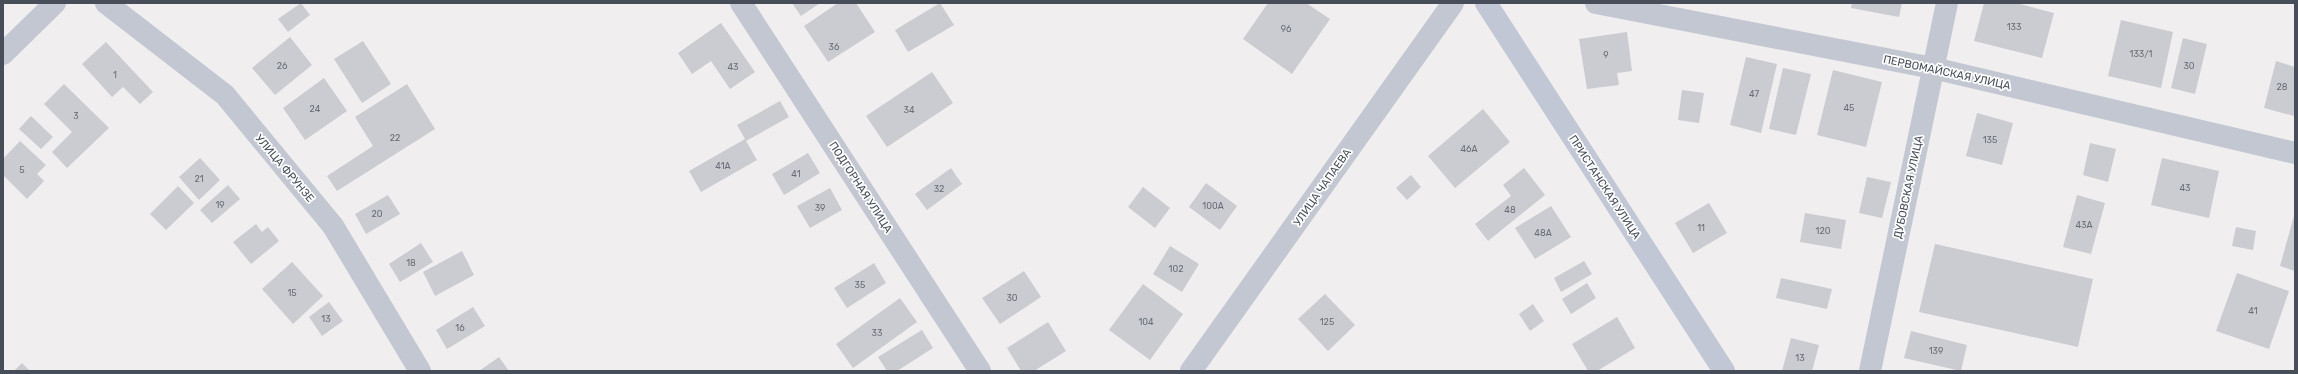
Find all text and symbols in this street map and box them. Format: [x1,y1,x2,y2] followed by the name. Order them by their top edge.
[2007,22,2021,32] house number: 133
[1281,24,1292,34] house number: 96
[829,42,840,52] house number: 36
[2130,49,2153,59] house number: 133/1
[1603,50,1609,60] house number: 9
[1882,53,2012,92] street label: ПЕРВОМАЙСКАЯ УЛИЦА
[277,61,288,71] house number: 26
[2183,61,2195,71] house number: 30
[728,62,739,72] house number: 43
[113,70,117,80] house number: 1
[2276,82,2288,92] house number: 28
[1749,89,1759,99] house number: 47
[1844,103,1854,113] house number: 45
[310,104,321,114] house number: 24
[904,105,915,115] house number: 34
[73,111,79,121] house number: 3
[252,132,317,205] street label: УЛИЦА ФРУНЗЕ
[390,133,400,143] house number: 22
[1566,133,1643,242] street label: ПРИСТАНСКАЯ УЛИЦА
[1891,134,1926,240] street label: ДУБОВСКАЯ УЛИЦА
[1983,135,1997,145] house number: 135
[826,139,895,236] street label: ПОДГОРНАЯ УЛИЦА
[1460,144,1478,154] house number: 46А
[1291,146,1354,228] street label: УЛИЦА ЧАПАЕВА
[715,161,731,171] house number: 41А
[19,165,25,175] house number: 5
[791,169,801,179] house number: 41
[194,174,204,184] house number: 21
[2180,183,2191,193] house number: 43
[934,184,944,194] house number: 32
[215,200,225,210] house number: 19
[1202,201,1224,211] house number: 100А
[815,203,825,213] house number: 39
[1504,205,1516,215] house number: 48
[372,209,383,219] house number: 20
[2075,220,2093,230] house number: 43А
[1697,223,1705,233] house number: 11
[1816,226,1831,236] house number: 120
[1534,228,1552,238] house number: 48А
[406,258,416,268] house number: 18
[1169,264,1183,274] house number: 102
[855,280,865,290] house number: 35
[287,288,297,298] house number: 15
[1006,293,1018,303] house number: 30
[2248,306,2258,316] house number: 41
[321,314,331,324] house number: 13
[1138,317,1154,327] house number: 104
[1320,317,1334,327] house number: 125
[455,323,465,333] house number: 16
[872,328,882,338] house number: 33
[1929,346,1943,356] house number: 139
[1795,353,1805,363] house number: 13

